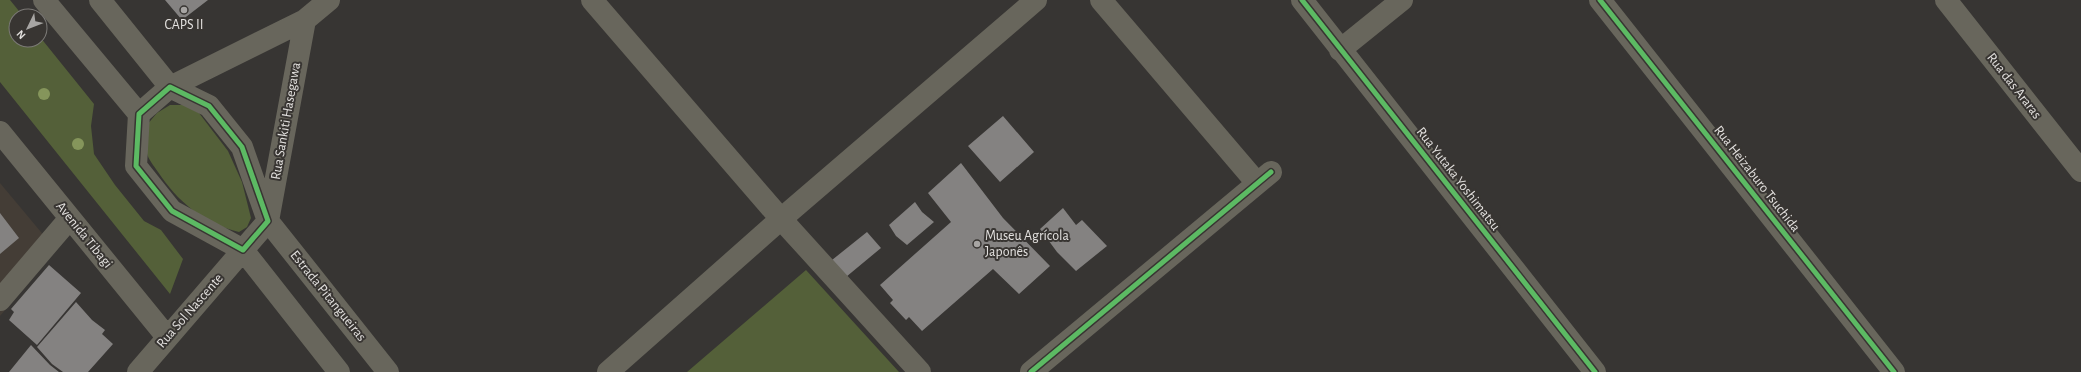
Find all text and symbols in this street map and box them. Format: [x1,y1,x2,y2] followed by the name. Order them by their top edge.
[179,5,189,15] marker: CAPS II
[8,8,48,48] north arrow
[164,18,204,32] place label: CAPS II
[14,28,28,41] text: N
[1984,50,2044,122] street label: Rua das Araras
[269,61,303,181] street label: Rua Sankiti Hasegawa
[1711,123,1803,235] street label: Rua Heizaburo Tsuchida
[1414,125,1502,233] street label: Rua Yutaka Yoshimatsu
[53,199,115,271] street label: Avenida Tibagi
[985,229,1070,259] place label: Museu Agrícola Japonês
[972,239,982,249] marker: Museu Agrícola Japonês
[287,248,369,344] street label: Estrada Pitangueiras
[154,271,226,351] street label: Rua Sol Nascente

